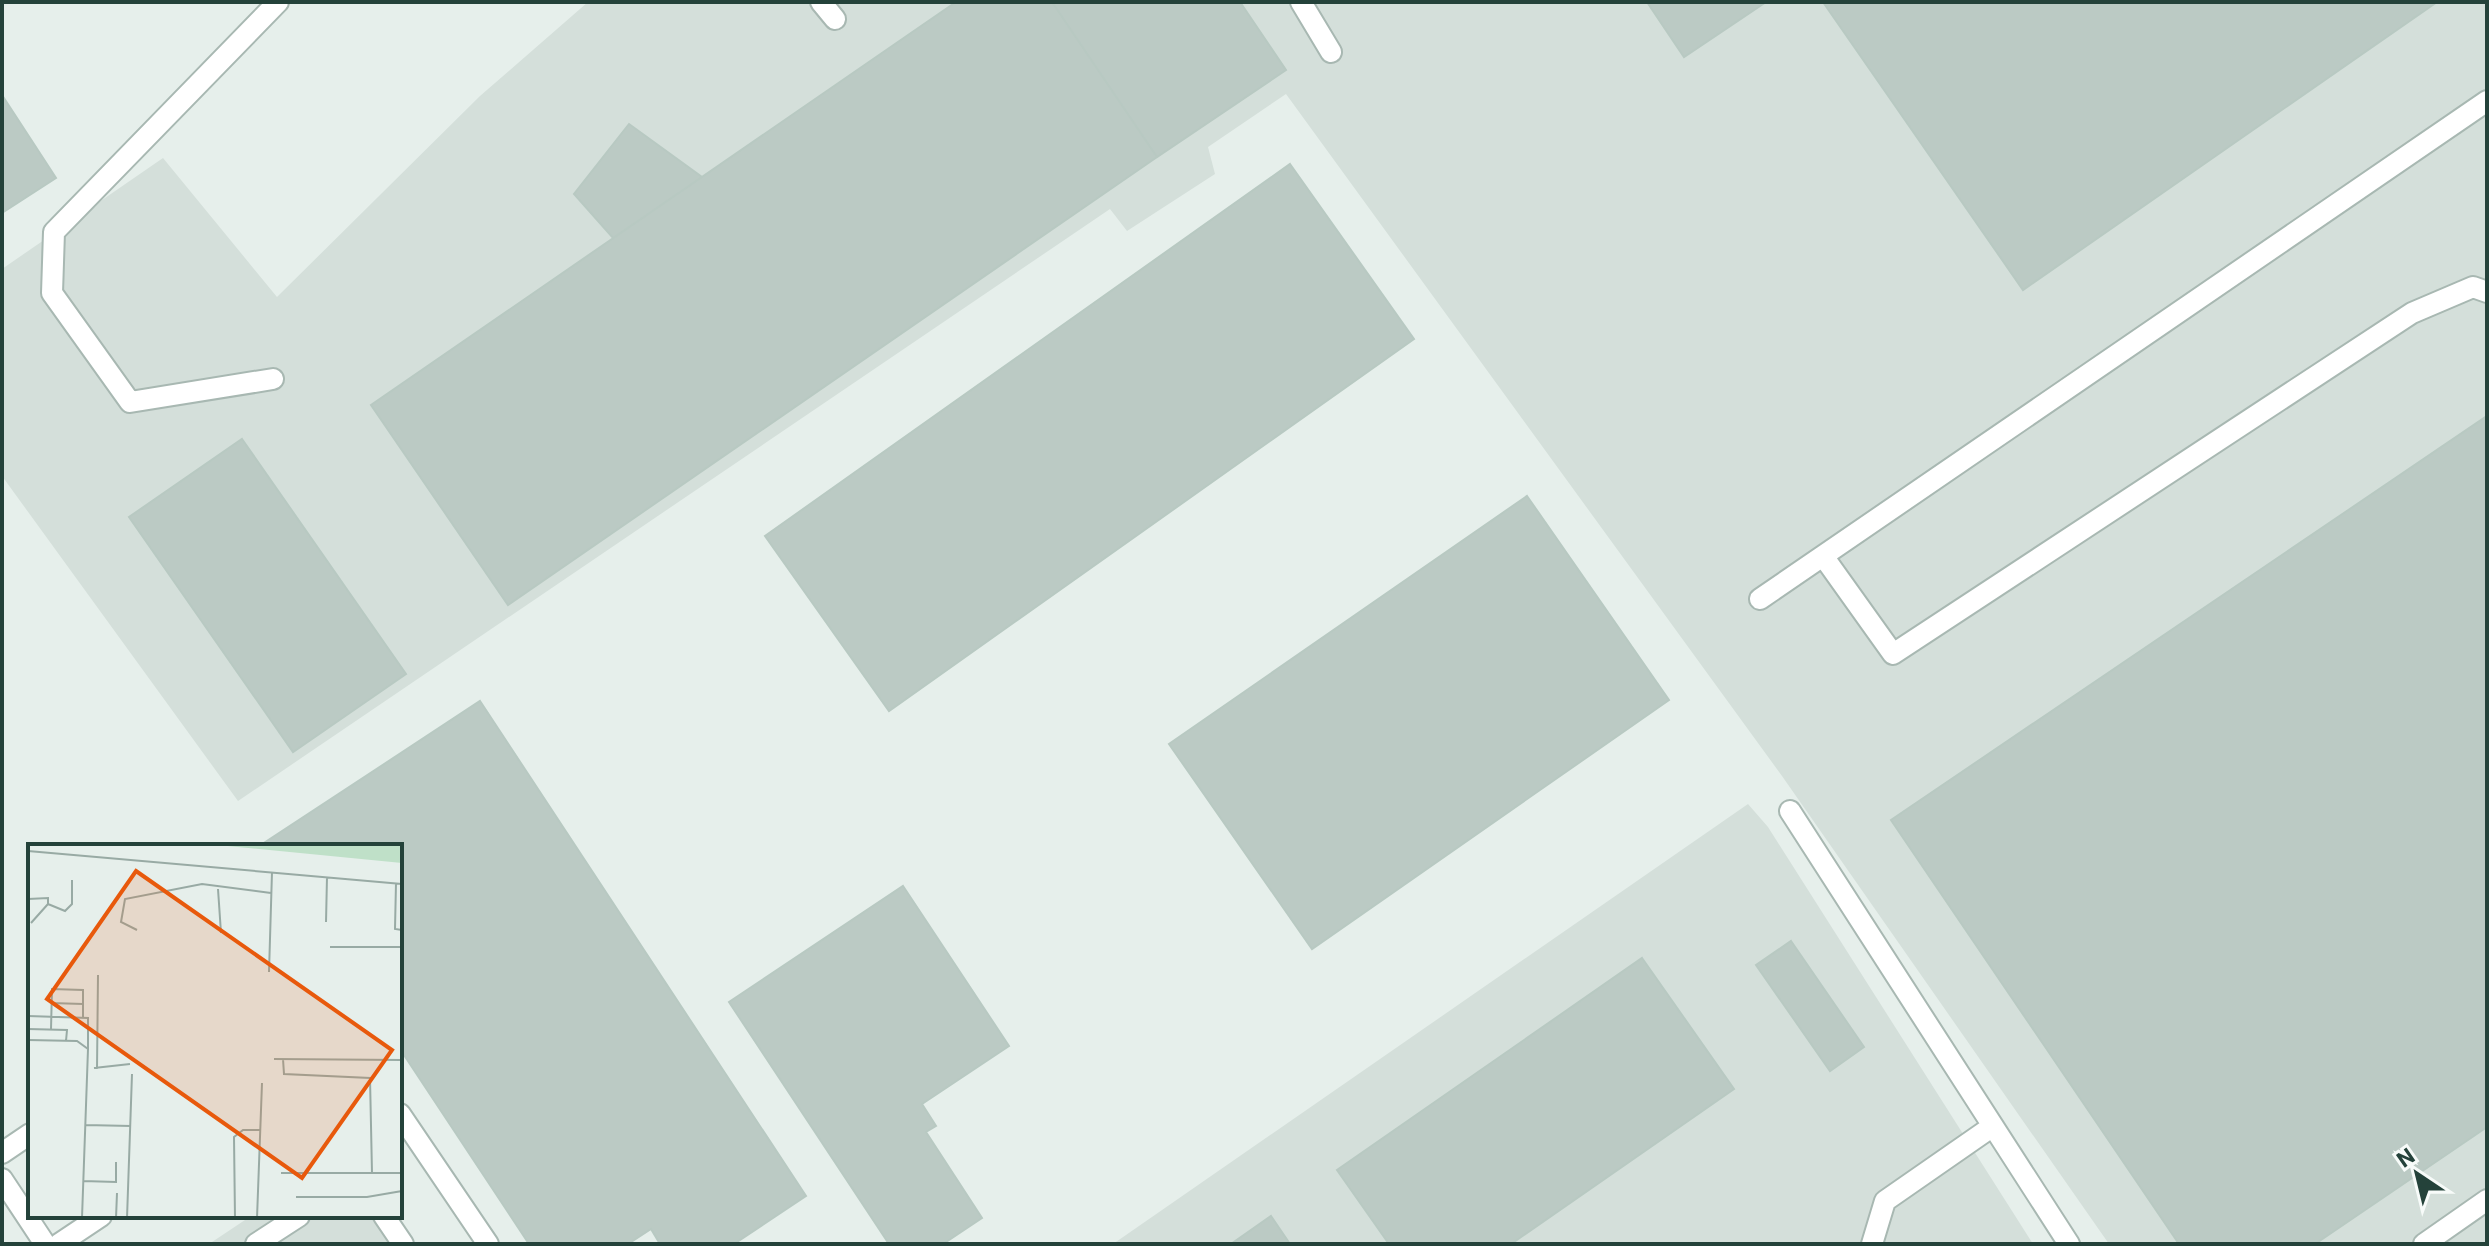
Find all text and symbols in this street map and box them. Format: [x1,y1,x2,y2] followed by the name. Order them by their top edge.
[28,844,402,1218] inset map
[2377,1134,2457,1214] north arrow
[2392,1143,2419,1173] text: N

